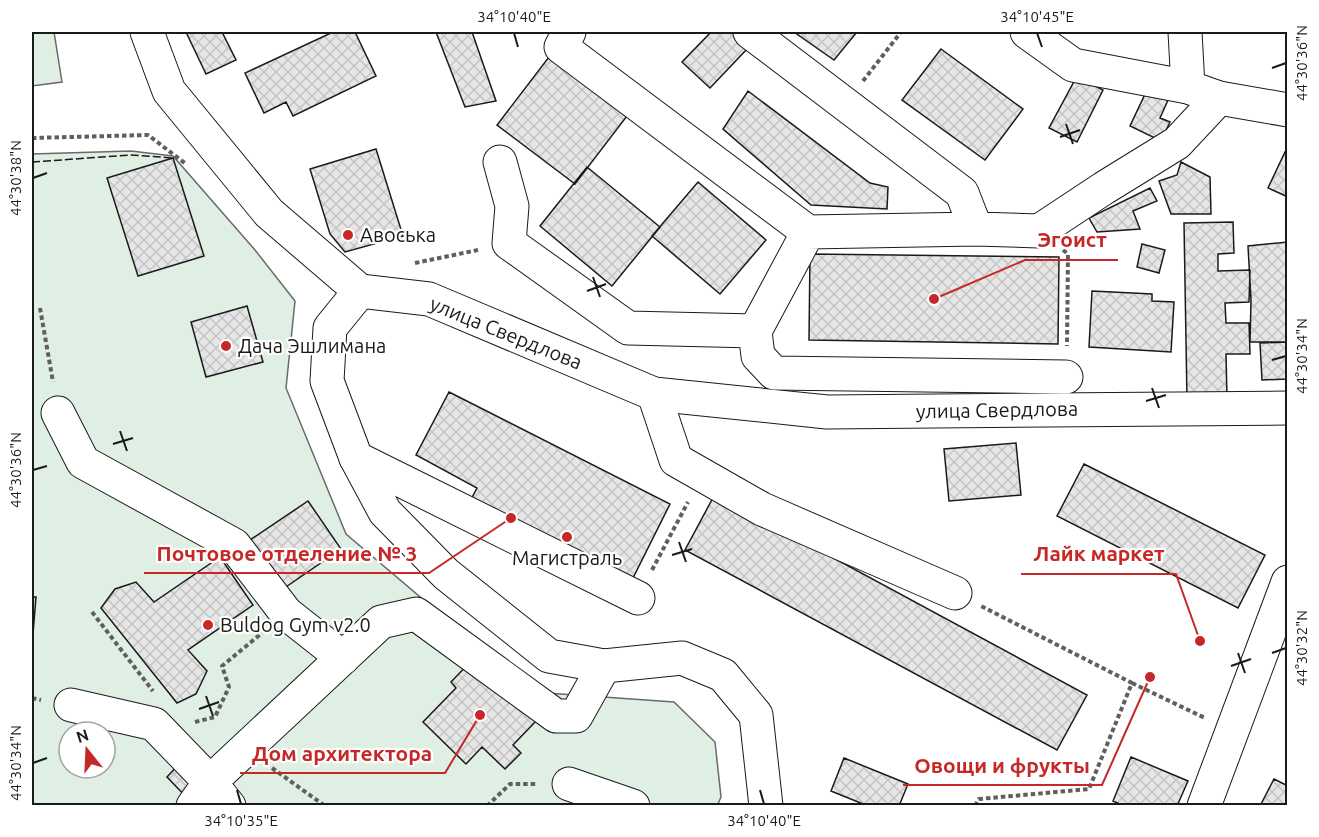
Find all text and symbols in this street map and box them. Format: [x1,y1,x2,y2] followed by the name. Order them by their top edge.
[477,8,551,25] text: 34°10'40"E
[1000,8,1074,25] text: 34°10'45"E
[1293,25,1310,101] text: 44°30'36"N
[7,140,24,216] text: 44°30'38"N
[1025,221,1118,260] callout: Эгоист
[360,223,436,246] place label: Авоська
[1037,227,1107,251] text: Эгоист
[341,228,355,242] marker: Авоська
[427,291,586,374] street label: улица Свердлова
[1293,318,1310,394] text: 44°30'34"N
[238,334,386,357] place label: Дача Эшлимана
[219,339,233,353] marker: Дача Эшлимана
[916,397,1078,422] street label: улица Свердлова
[7,432,24,508] text: 44°30'36"N
[560,530,574,544] marker: Магистраль
[144,534,429,573] callout: Почтовое отделение № 3
[1021,535,1176,574] callout: Лайк маркет
[157,541,417,565] text: Почтовое отделение № 3
[1033,541,1165,565] text: Лайк маркет
[512,546,622,569] place label: Магистраль
[1293,610,1310,686] text: 44°30'32"N
[220,613,371,636] place label: Buldog Gym v2.0
[201,618,215,632] marker: Buldog Gym v2.0
[57,720,117,780] north arrow
[7,725,24,801] text: 44°30'34"N
[74,725,91,746] text: N
[240,734,445,773] callout: Дом архитектора
[252,741,432,765] text: Дом архитектора
[903,746,1102,785] callout: Овощи и фрукты
[914,753,1090,777] text: Овощи и фрукты
[204,812,278,829] text: 34°10'35"E
[727,812,801,829] text: 34°10'40"E

